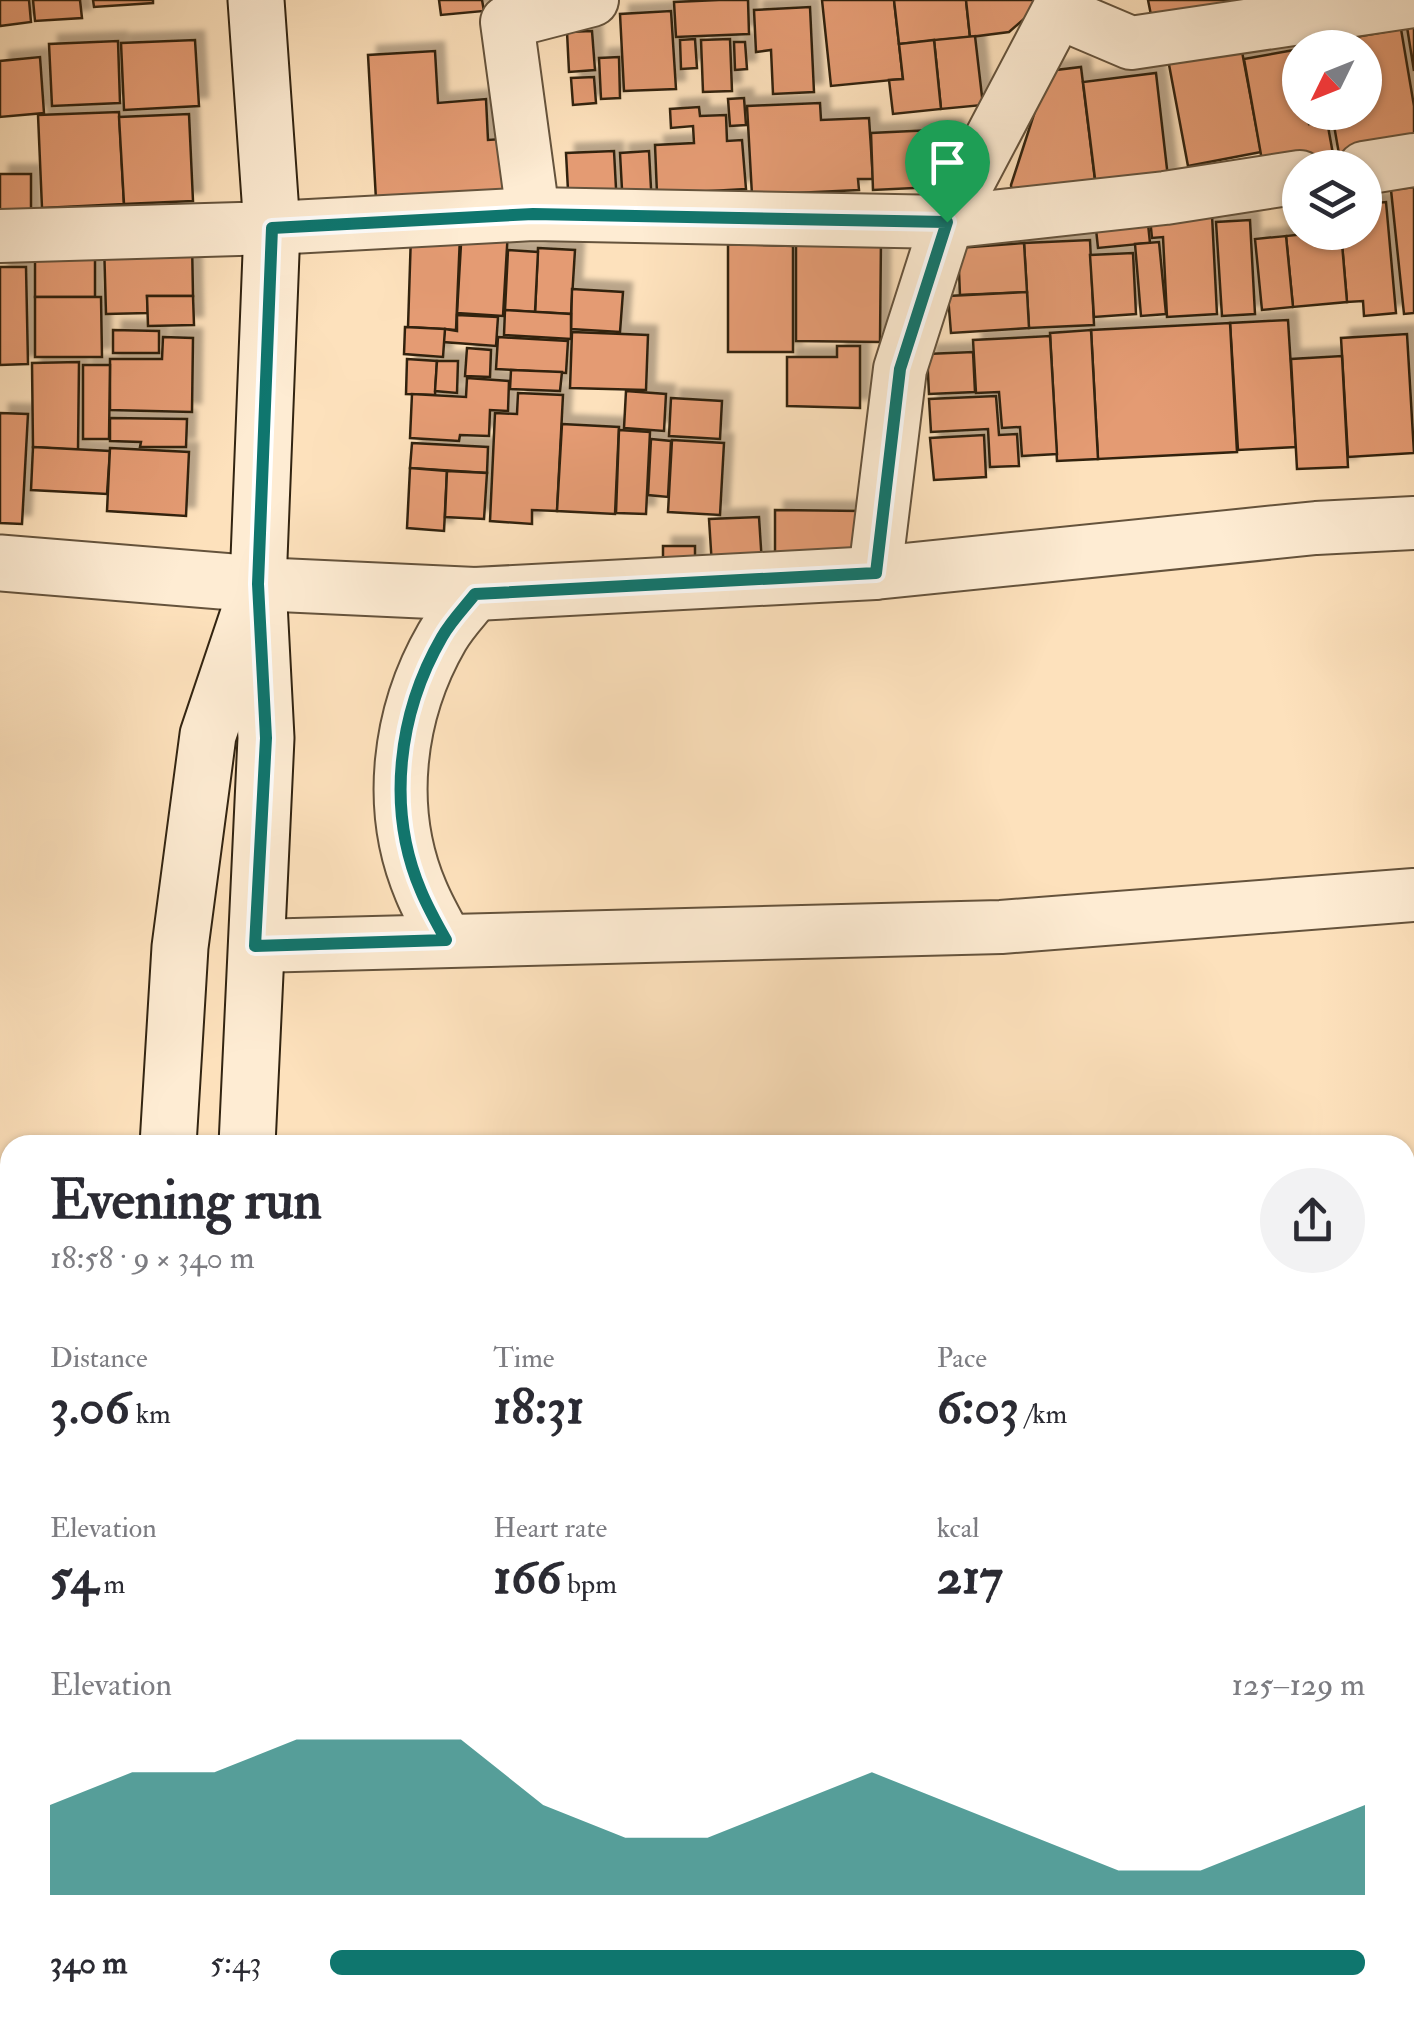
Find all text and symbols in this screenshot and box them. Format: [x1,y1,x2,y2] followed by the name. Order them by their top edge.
[1282,30,1382,130] north arrow
[1282,30,1382,250] map controls
[905,120,990,223] pin
[920,135,975,190] icon: arrive
[1282,150,1382,250] button: layers
[50,1166,322,1235] text: Evening run
[1260,1168,1365,1273] button: share
[50,1238,255,1278] text: 18:58 · 9 × 340 m
[50,1341,148,1376] text: Distance
[493,1341,555,1376] text: Time
[937,1341,987,1376] text: Pace
[50,1376,130,1439] text: 3.06
[493,1376,584,1439] text: 18:31
[937,1376,1019,1439] text: 6:03
[130,1397,171,1432] text: km
[1019,1397,1067,1432] text: /km
[50,1511,157,1546] text: Elevation
[493,1511,607,1546] text: Heart rate
[937,1511,980,1546] text: kcal
[50,1546,98,1609] text: 54
[493,1546,561,1609] text: 166
[937,1546,1003,1609] text: 217
[98,1567,125,1602] text: m
[561,1567,617,1602] text: bpm
[50,1665,172,1705] text: Elevation
[1232,1665,1365,1705] text: 125–129 m
[50,1943,127,1983] text: 340 m
[210,1943,262,1983] text: 5:43

